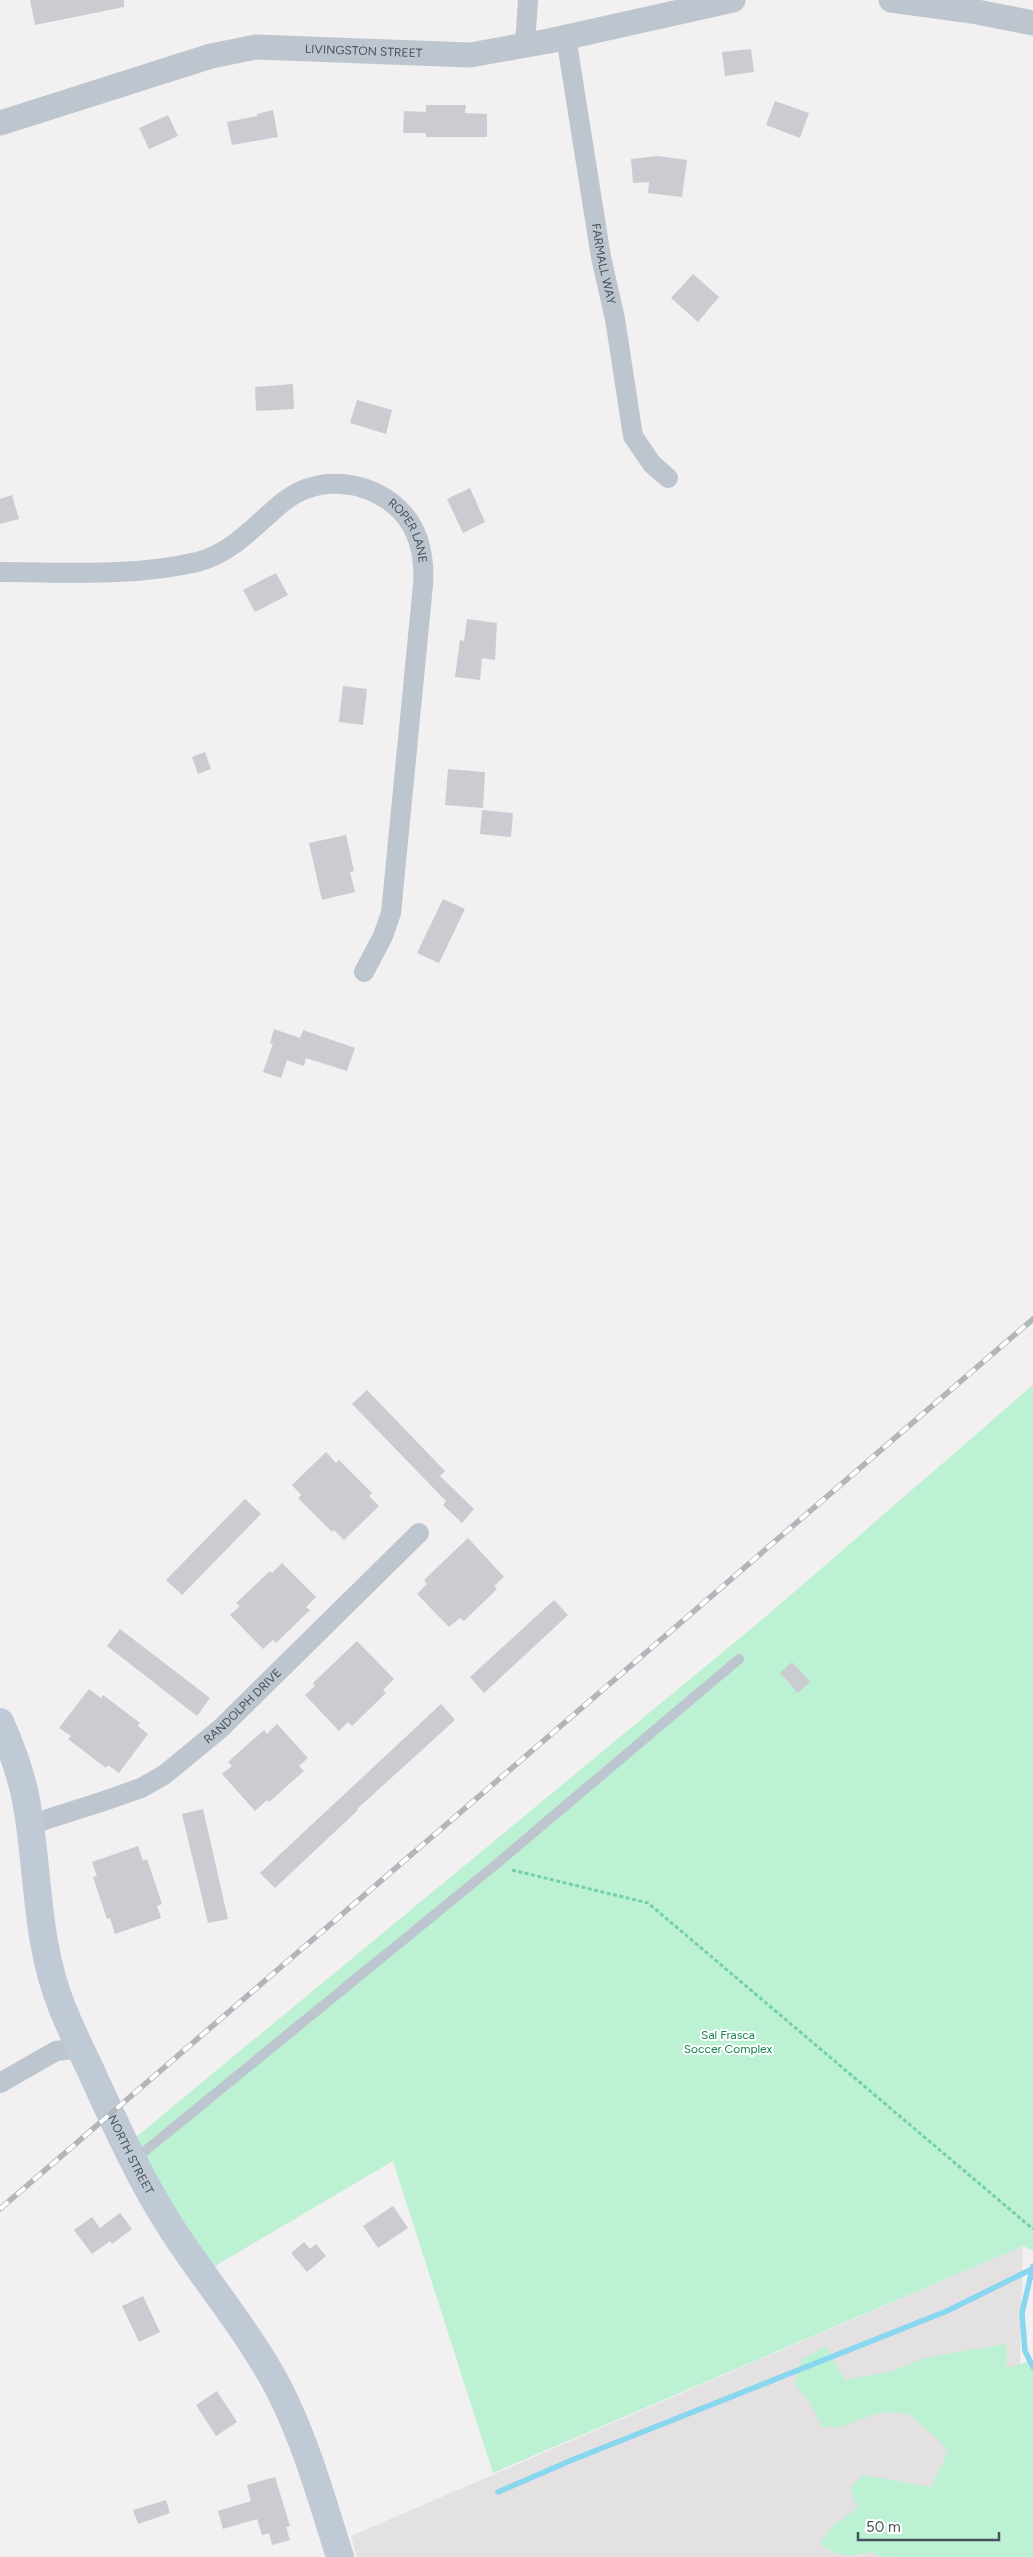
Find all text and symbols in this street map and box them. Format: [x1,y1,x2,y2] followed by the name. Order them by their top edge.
[305,42,423,60] street label: LIVINGSTON STREET
[589,222,619,306] street label: FARMALL WAY
[385,496,430,564] street label: ROPER LANE
[201,1666,284,1746] street label: RANDOLPH DRIVE
[684,2028,773,2056] park label: Sal Frasca Soccer Complex
[105,2113,157,2197] street label: NORTH STREET
[858,2510,999,2542] scale bar
[866,2518,901,2536] text: 50 m

